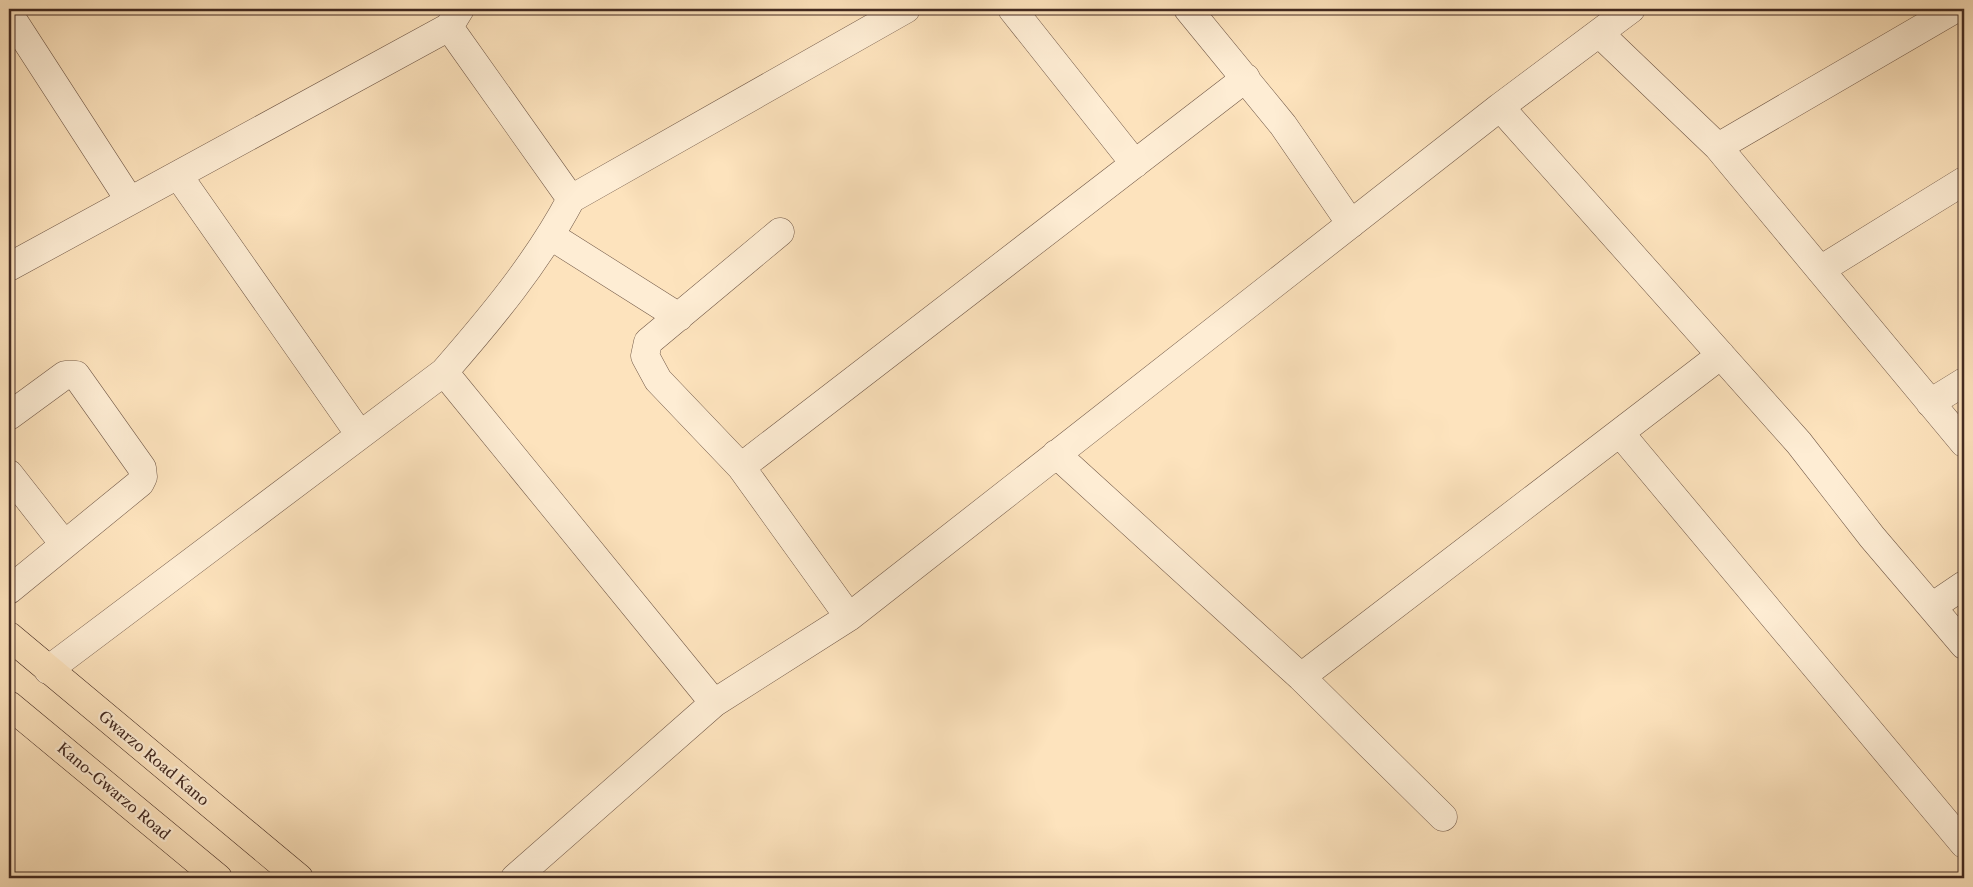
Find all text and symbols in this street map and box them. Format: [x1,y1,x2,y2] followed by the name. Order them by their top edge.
[95,706,213,810] street label: Gwarzo Road Kano
[54,738,174,844] street label: Kano-Gwarzo Road

